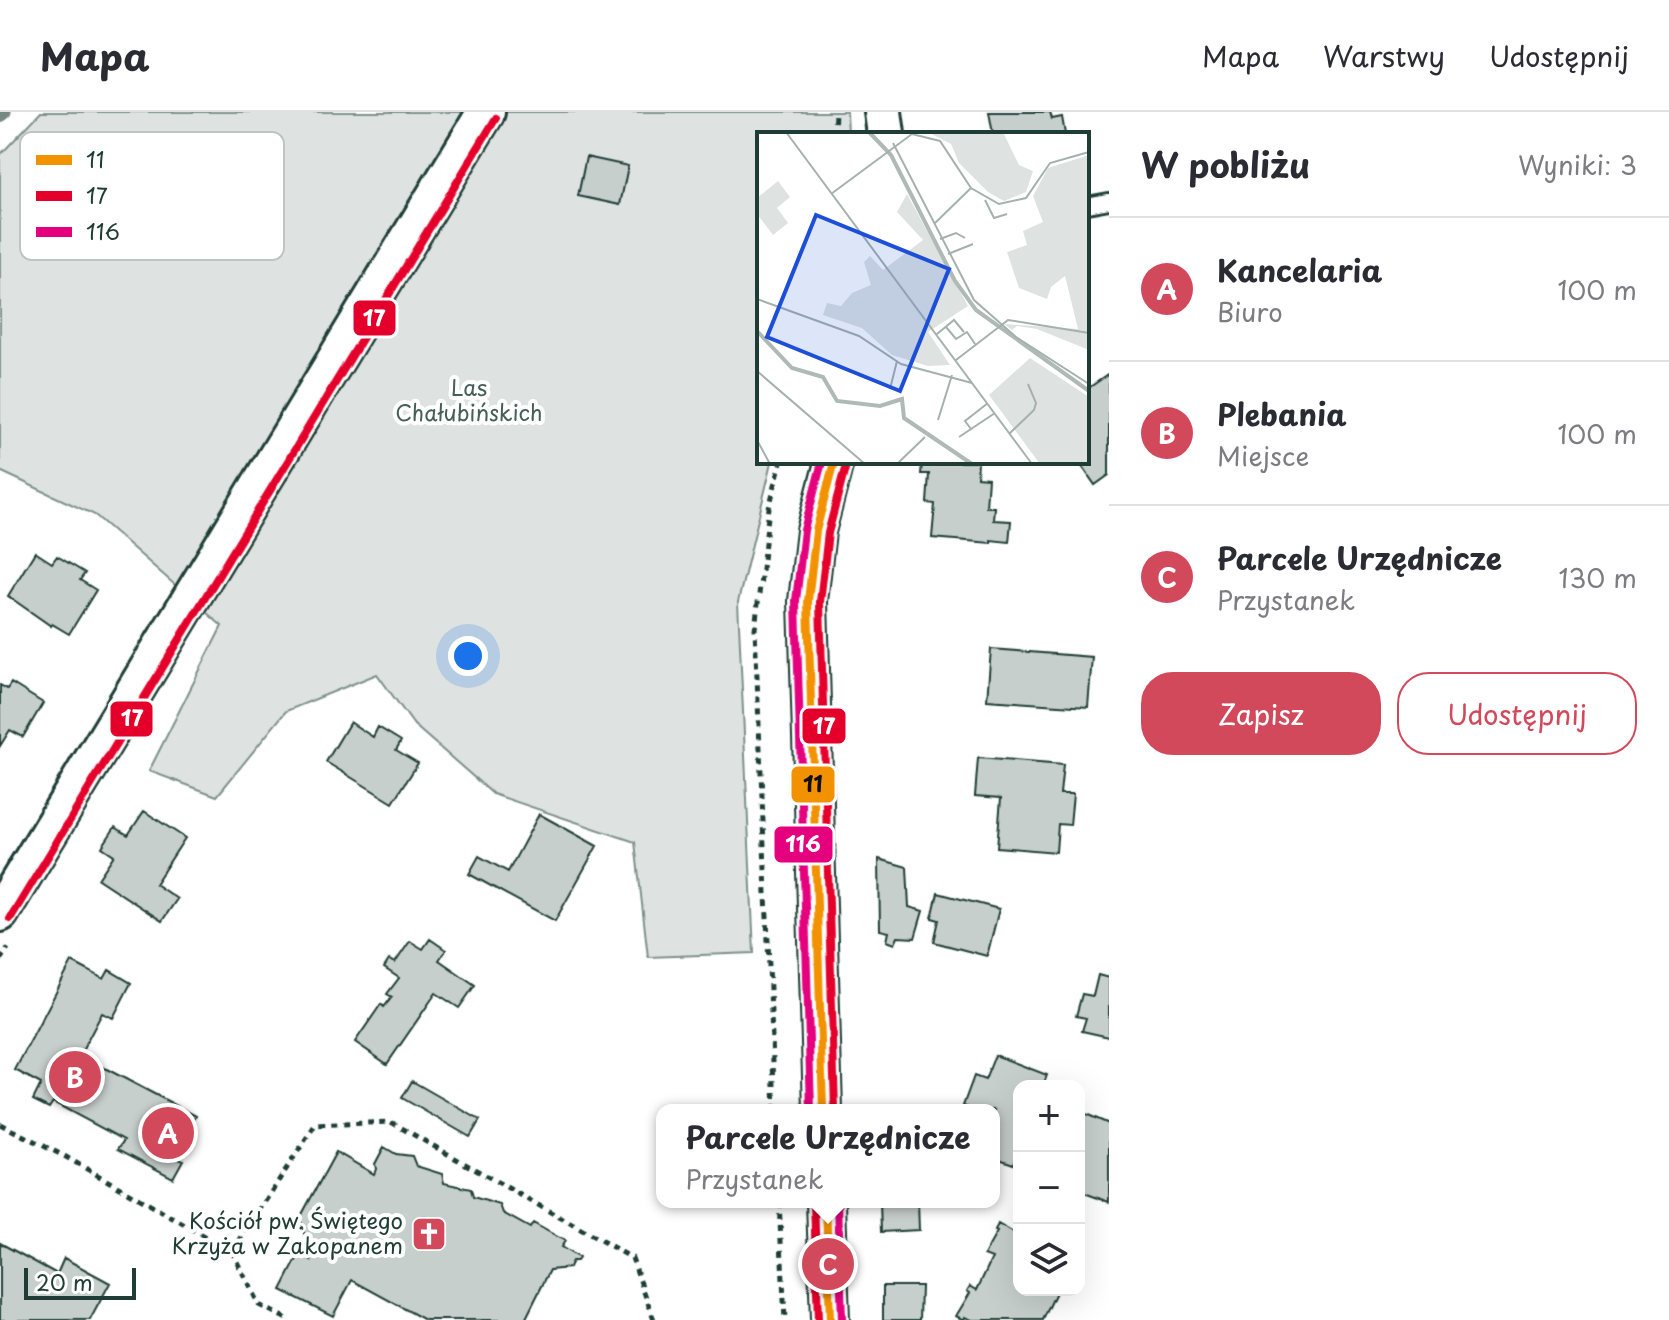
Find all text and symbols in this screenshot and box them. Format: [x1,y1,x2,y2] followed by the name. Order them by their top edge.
[40,27,150,84] text: Mapa
[1202,34,1279,77] text: Mapa
[1323,34,1445,77] text: Warstwy
[1489,34,1629,77] text: Udostępnij
[20,132,284,260] legend
[757,132,1089,464] inset map
[1141,138,1310,190] text: W pobliżu
[86,142,104,175] text: 11
[1518,145,1637,184] text: Wyniki: 3
[86,178,108,211] text: 17
[86,214,120,247] text: 116
[1217,247,1382,292] text: Kancelaria
[1157,270,1177,309] text: A
[1557,270,1637,309] text: 100 m
[1217,292,1283,331] text: Biuro
[352,299,397,337] line badge: 17
[363,300,386,333] text: 17
[395,370,543,428] park label: Las Chałubińskich
[1217,391,1347,436] text: Plebania
[1158,414,1176,453] text: B
[1557,414,1637,453] text: 100 m
[1217,436,1309,475] text: Miejsce
[1217,535,1502,580] text: Parcele Urzędnicze
[1157,558,1177,597] text: C
[1558,558,1637,597] text: 130 m
[1217,580,1355,619] text: Przystanek
[448,636,488,676] your location
[1141,672,1381,755] button: Zapisz
[1397,672,1637,755] button: Udostępnij
[109,700,154,738] line badge: 17
[121,700,144,733] text: 17
[801,707,847,745] line badge: 17
[813,708,836,741] text: 17
[790,765,836,804] line badge: 11
[803,766,823,799] text: 11
[773,825,834,864] line badge: 116
[785,826,821,859] text: 116
[49,1047,101,1107] pin: B
[1013,1080,1085,1296] map controls
[1013,1080,1085,1152] button: +
[142,1103,194,1163] pin: A
[656,1104,1000,1208] popup
[685,1114,971,1159] text: Parcele Urzędnicze
[1013,1152,1085,1224] button: −
[685,1159,823,1198] text: Przystanek
[172,1203,403,1261] place label: Kościół pw. Świętego Krzyża w Zakopanem
[410,1215,448,1253] church icon: Kościół pw. Świętego Krzyża w Zakopanem
[1013,1224,1085,1296] button: layers
[802,1234,854,1294] pin: C
[24,1264,136,1300] scale bar
[36,1265,93,1298] text: 20 m

